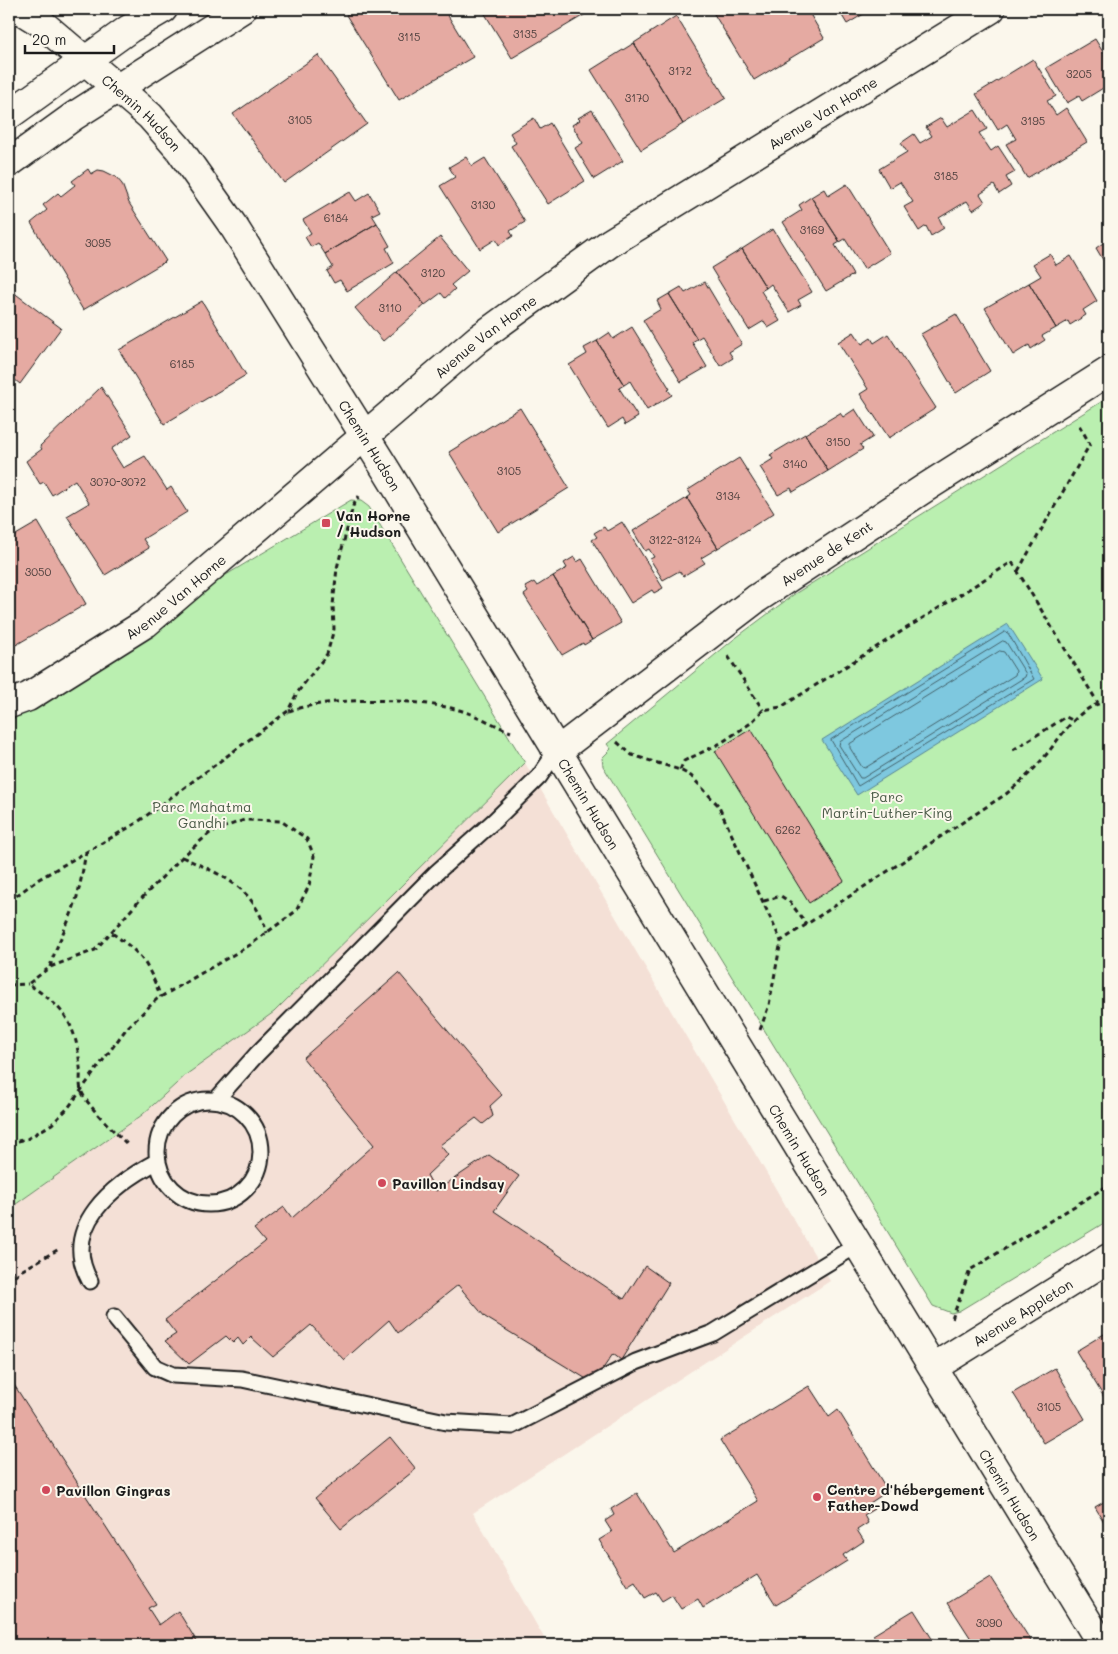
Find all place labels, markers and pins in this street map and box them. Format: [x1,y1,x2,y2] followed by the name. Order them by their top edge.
[336,506,410,541] place label: Van Horne / Hudson
[320,517,332,529] marker: Van Horne / Hudson
[392,1174,505,1193] place label: Pavillon Lindsay
[376,1177,388,1189] marker: Pavillon Lindsay
[827,1480,985,1515] place label: Centre d'hébergement Father-Dowd
[56,1481,170,1500] place label: Pavillon Gingras
[40,1484,52,1496] marker: Pavillon Gingras
[811,1491,823,1503] marker: Centre d'hébergement Father-Dowd

